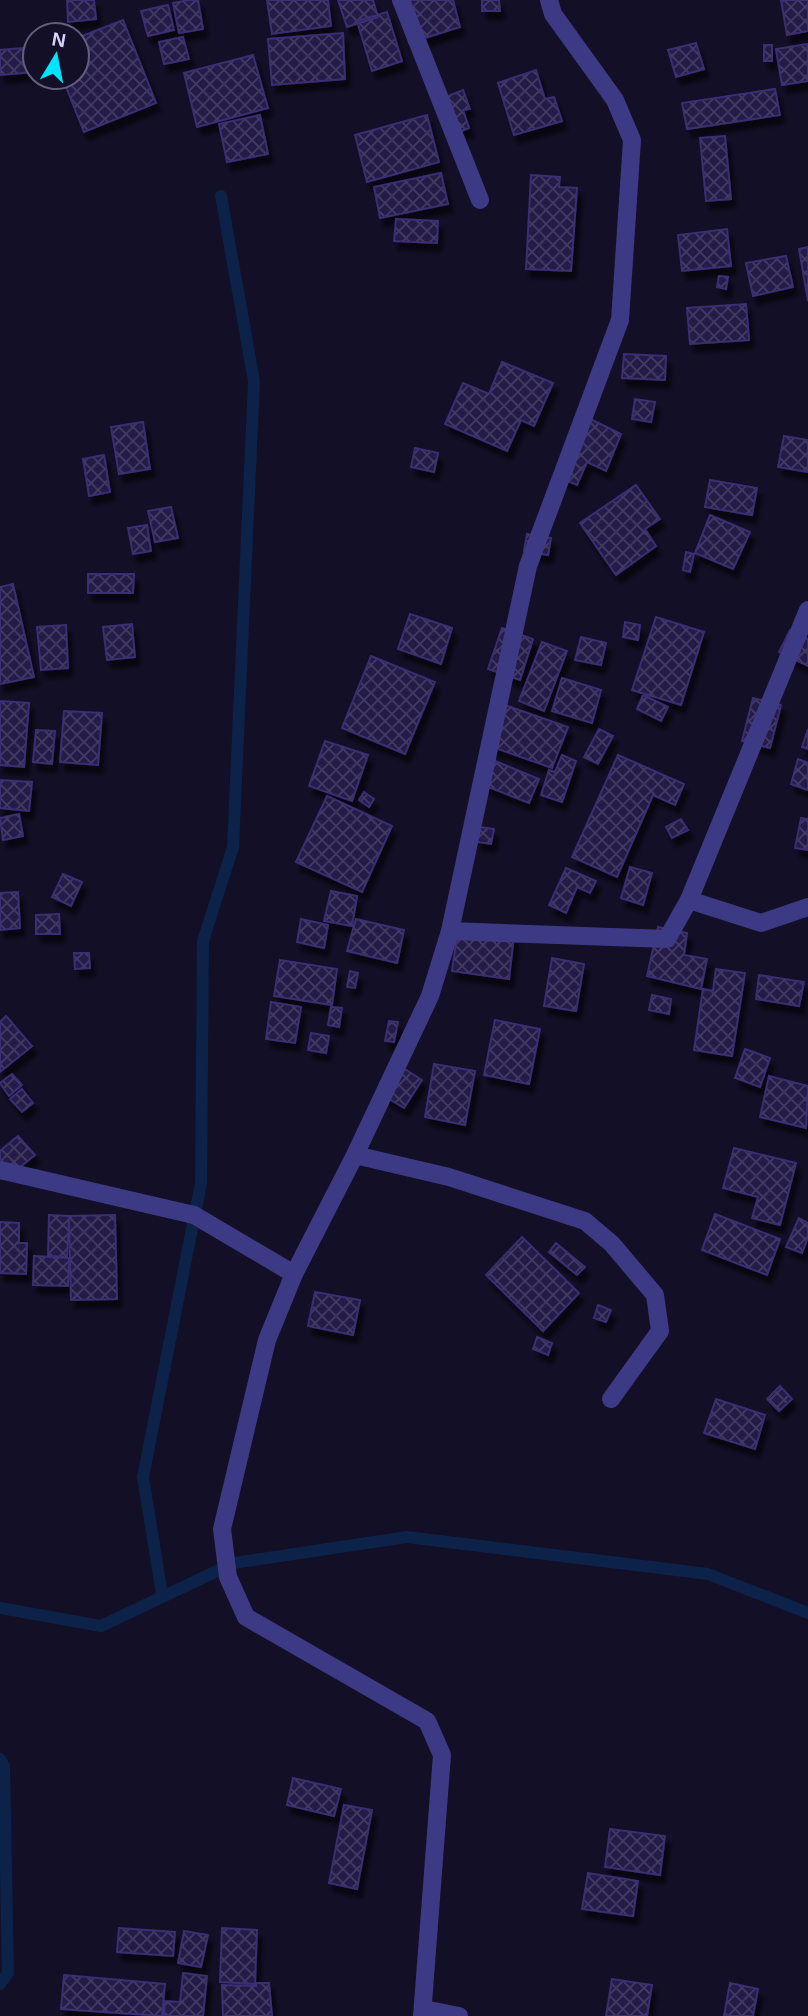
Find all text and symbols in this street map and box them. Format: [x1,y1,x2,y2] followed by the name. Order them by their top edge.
[21,21,91,91] north arrow
[50,28,67,51] text: N

